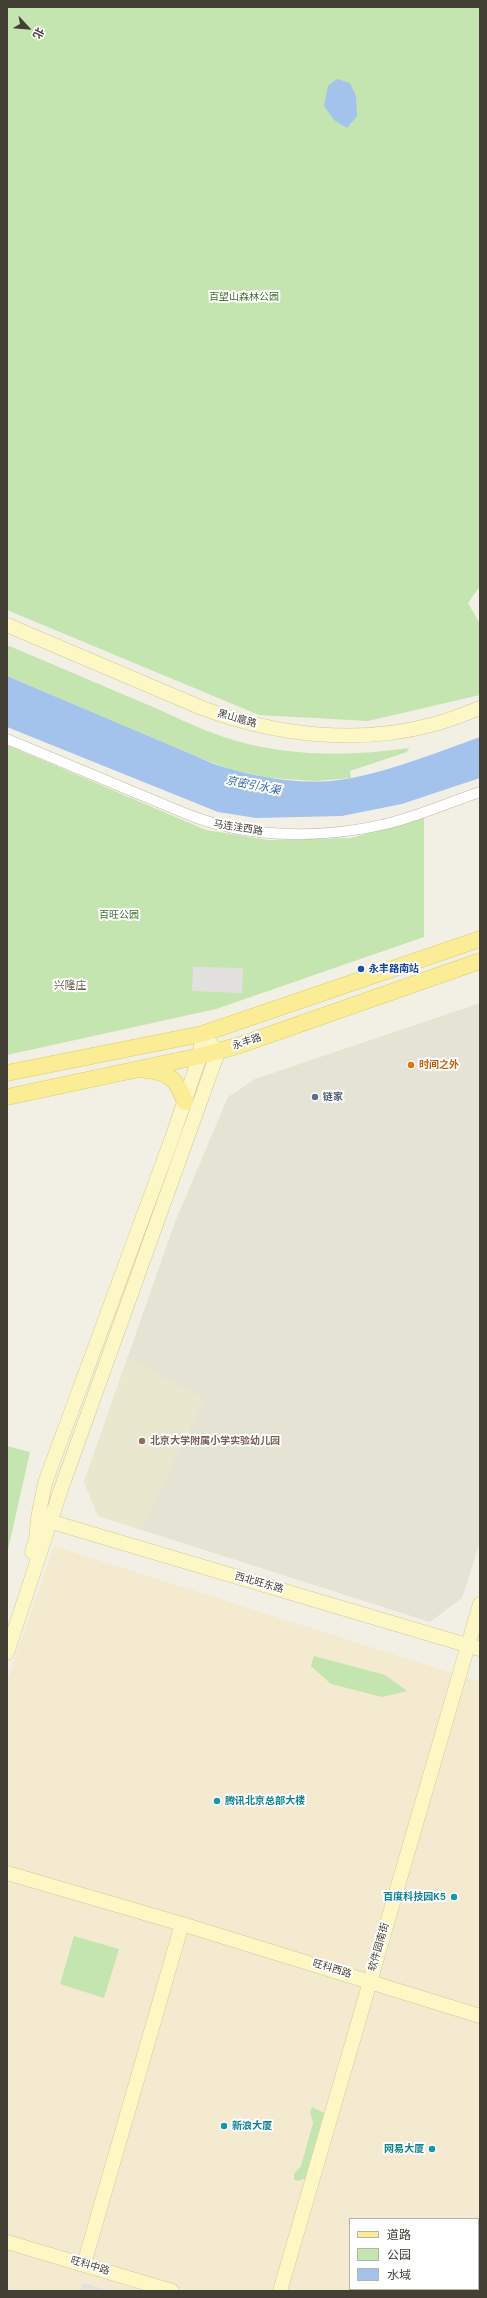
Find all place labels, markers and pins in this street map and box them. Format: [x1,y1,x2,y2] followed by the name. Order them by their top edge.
[369,963,419,975] place label: 永丰路南站
[356,964,366,974] marker: 永丰路南站
[419,1059,459,1071] place label: 时间之外
[406,1060,416,1070] marker: 时间之外
[323,1091,343,1103] place label: 链家
[310,1092,320,1102] marker: 链家
[150,1435,280,1447] place label: 北京大学附属小学实验幼儿园
[137,1436,147,1446] marker: 北京大学附属小学实验幼儿园
[225,1795,305,1807] place label: 腾讯北京总部大楼
[212,1796,222,1806] marker: 腾讯北京总部大楼
[383,1891,446,1903] place label: 百度科技园K5
[449,1892,459,1902] marker: 百度科技园K5
[232,2120,272,2132] place label: 新浪大厦
[219,2121,229,2131] marker: 新浪大厦
[384,2143,424,2155] place label: 网易大厦
[427,2144,437,2154] marker: 网易大厦

